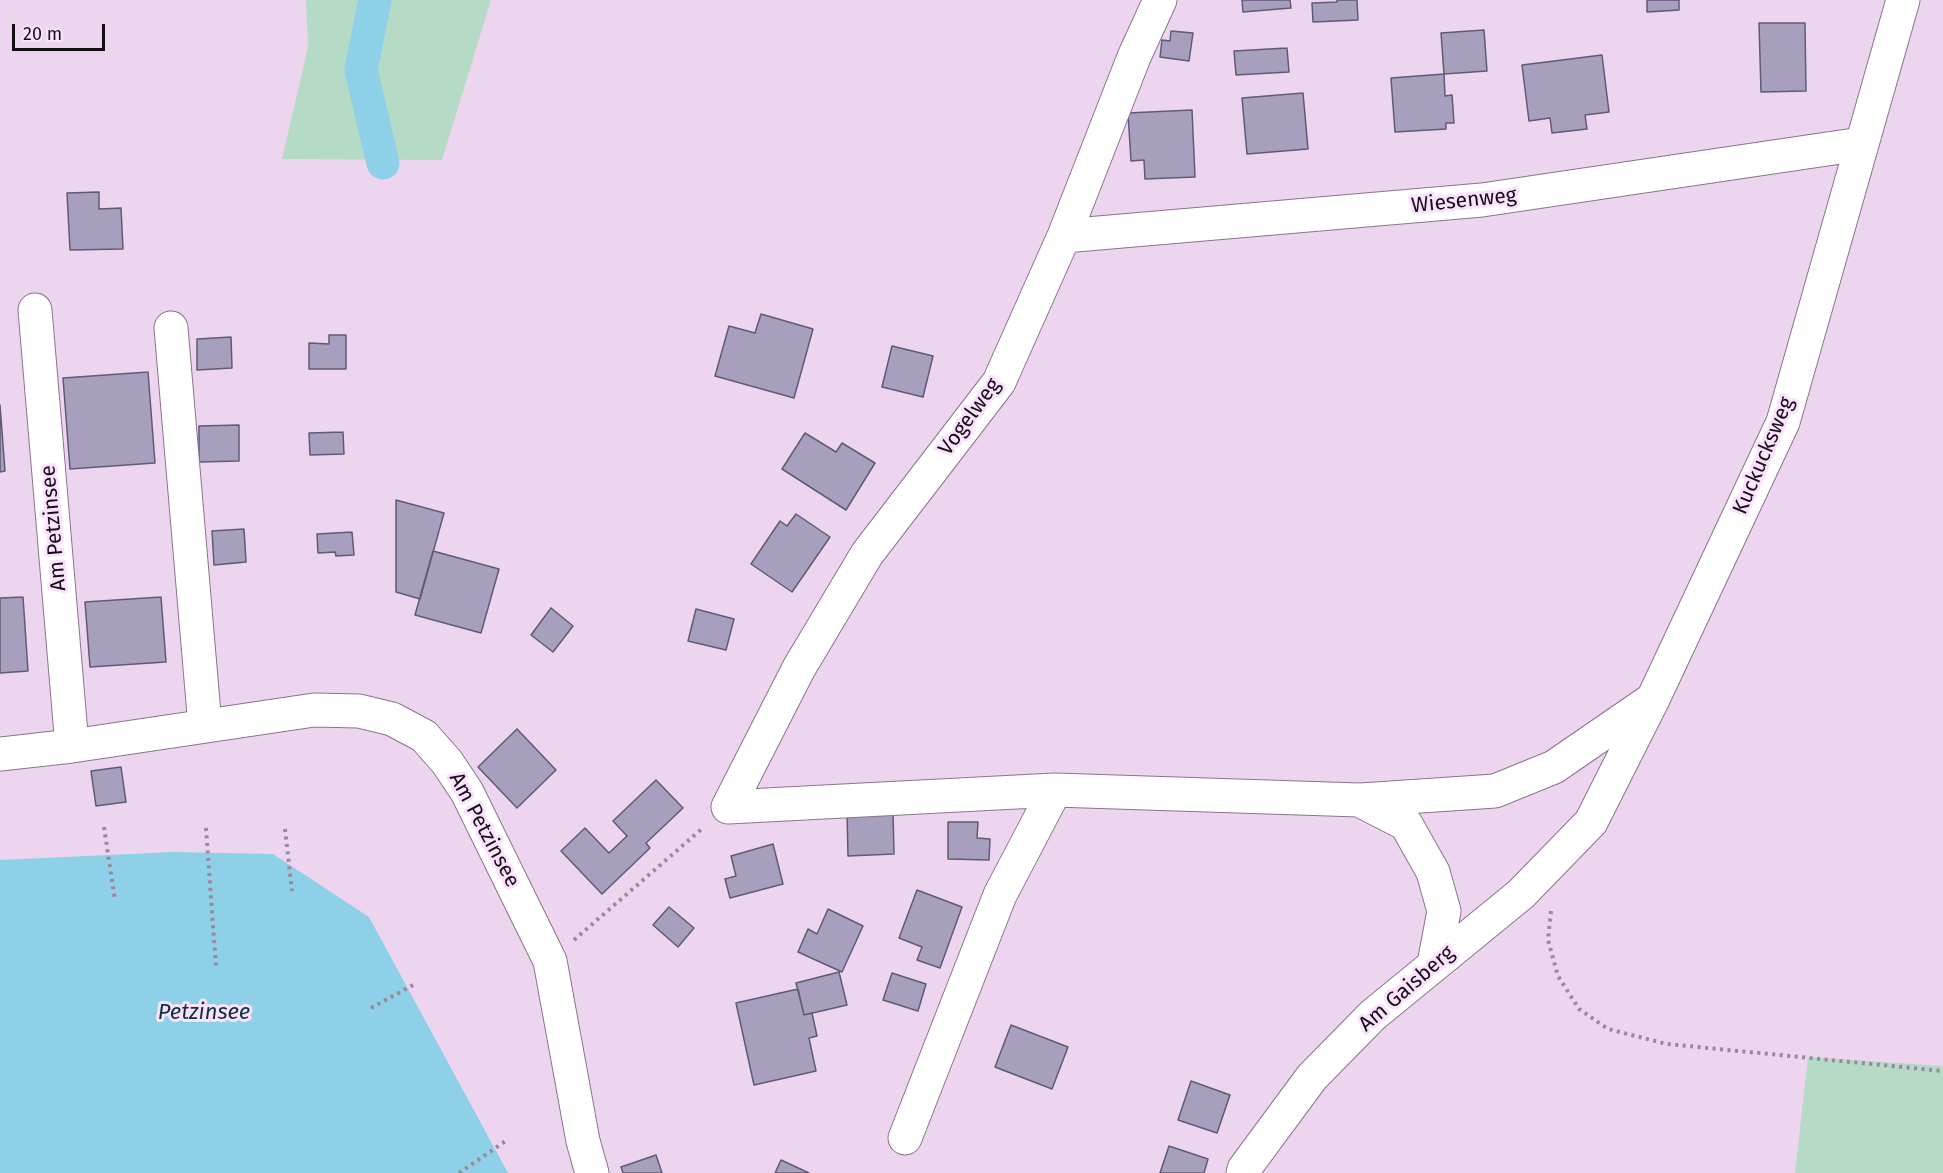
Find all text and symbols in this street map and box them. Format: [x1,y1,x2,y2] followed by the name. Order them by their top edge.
[15,12,108,50] scale bar
[23,23,62,45] text: 20 m
[1410,183,1518,219] street label: Wiesenweg
[934,374,1006,460] street label: Vogelweg
[1728,394,1800,518] street label: Kuckucksweg
[36,464,72,592] street label: Am Petzinsee
[443,768,525,892] street label: Am Petzinsee
[1354,941,1460,1037] street label: Am Gaisberg
[158,1000,250,1026] water label: Petzinsee

